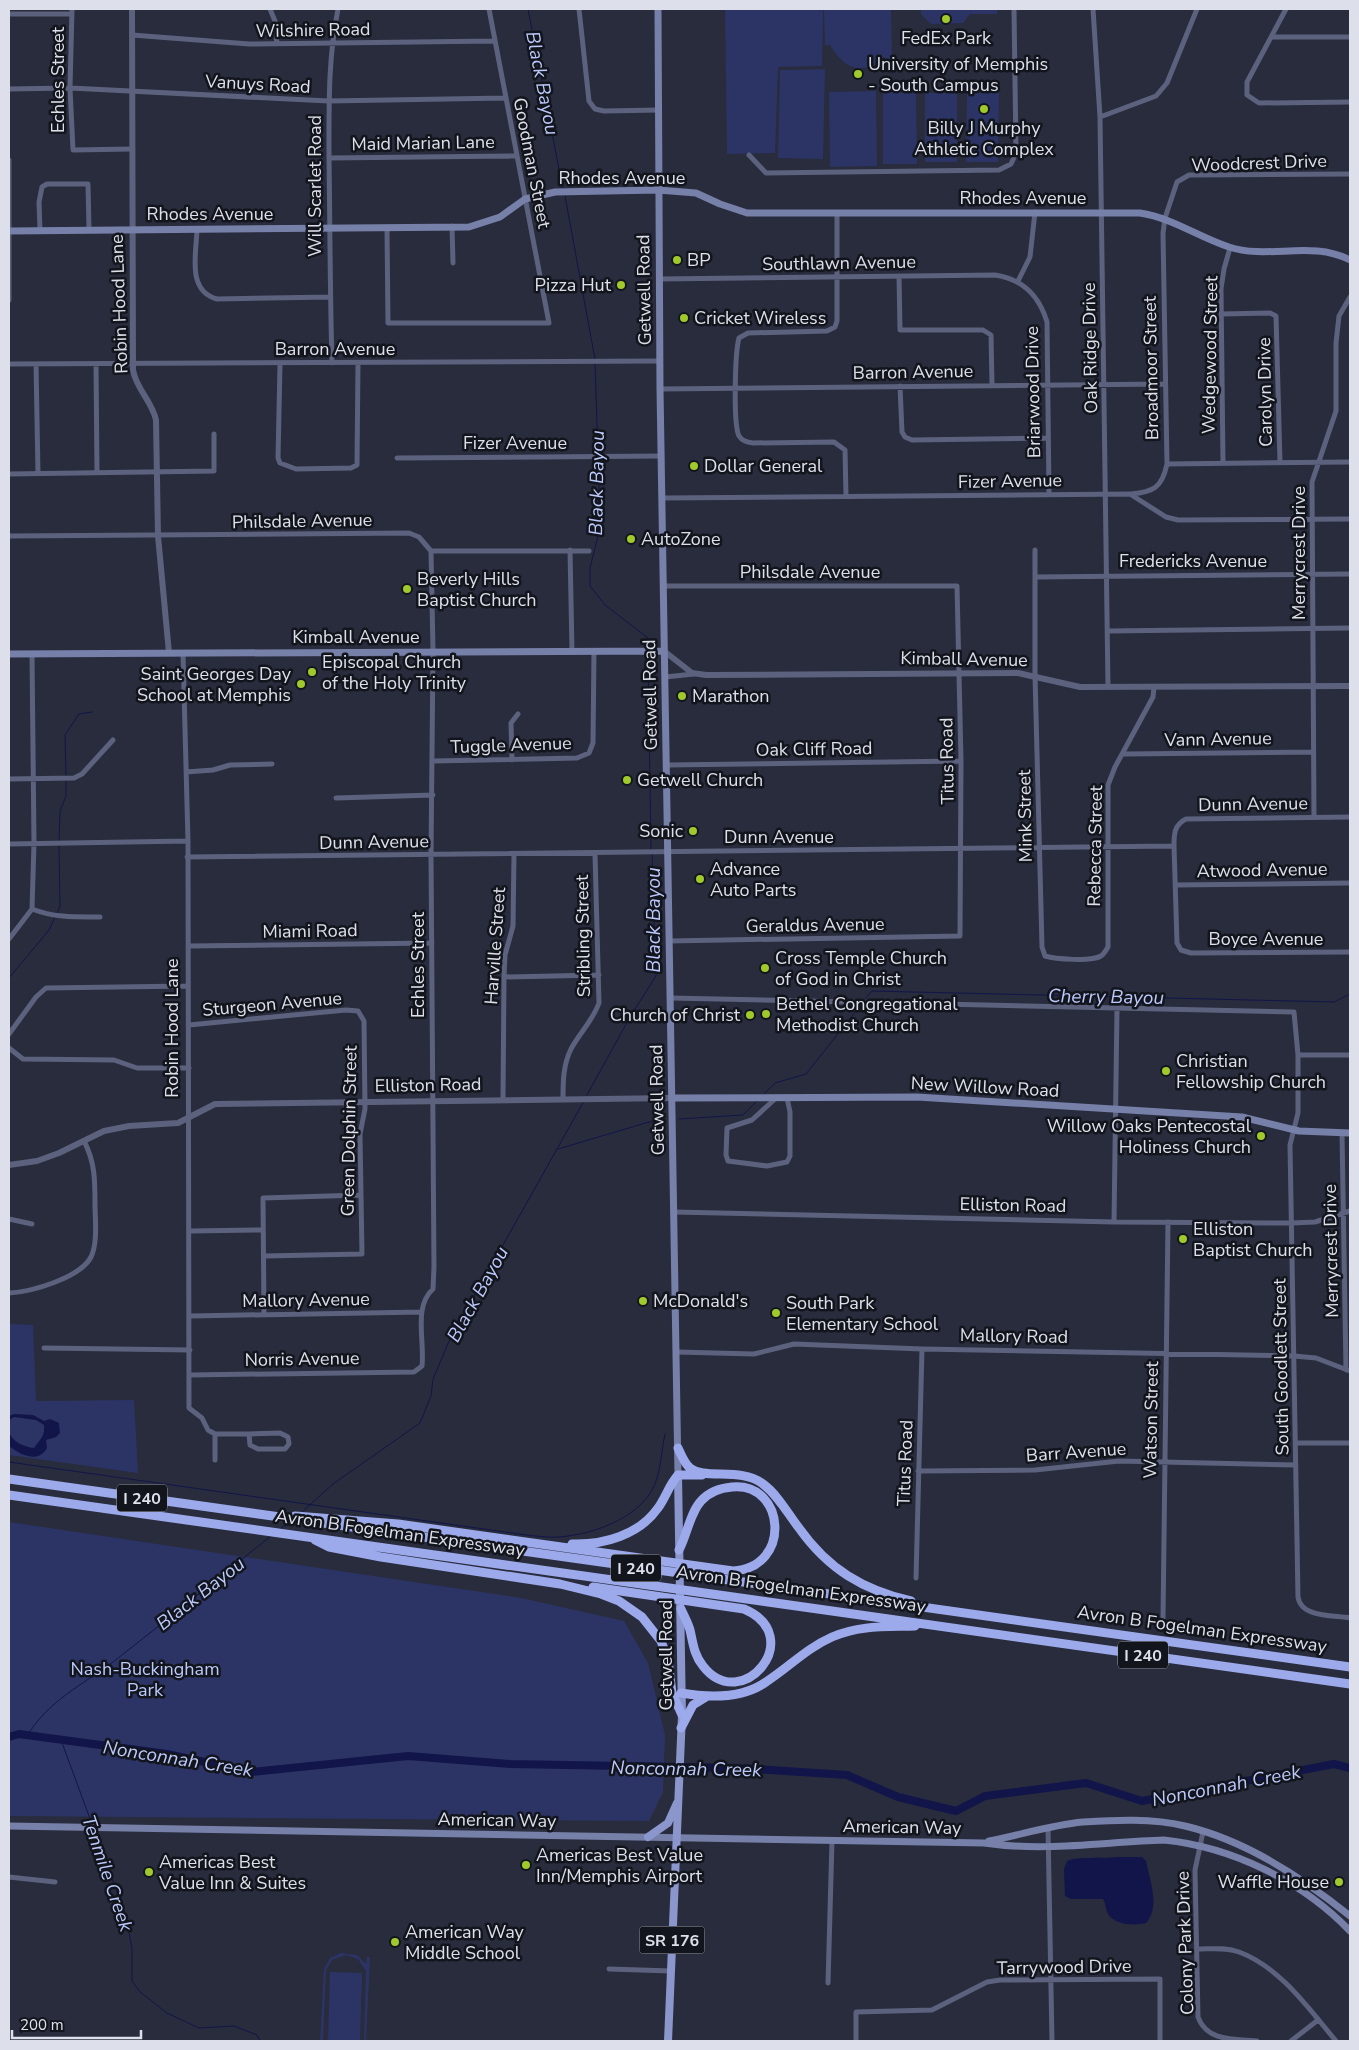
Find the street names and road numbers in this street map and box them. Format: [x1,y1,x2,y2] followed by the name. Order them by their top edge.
[255,17,371,43] street label: Wilshire Road
[46,26,70,133] street label: Echles Street
[204,69,311,99] street label: Vanuys Road
[508,96,557,231] street label: Goodman Street
[303,115,327,257] street label: Will Scarlet Road
[351,130,495,156] street label: Maid Marian Lane
[1191,149,1327,177] street label: Woodcrest Drive
[559,166,685,190] street label: Rhodes Avenue
[960,186,1086,210] street label: Rhodes Avenue
[147,202,273,226] street label: Rhodes Avenue
[105,234,133,374] street label: Robin Hood Lane
[631,234,657,346] street label: Getwell Road
[762,250,916,276] street label: Southlawn Avenue
[1197,275,1223,434] street label: Wedgewood Street
[1077,282,1103,414] street label: Oak Ridge Drive
[1138,295,1164,440] street label: Broadmoor Street
[1020,326,1046,458] street label: Briarwood Drive
[275,337,395,361] street label: Barron Avenue
[1252,337,1278,447] street label: Carolyn Drive
[852,359,974,385] street label: Barron Avenue
[463,431,567,455] street label: Fizer Avenue
[958,468,1062,494] street label: Fizer Avenue
[1287,486,1311,620] street label: Merrycrest Drive
[232,508,372,534] street label: Philsdale Avenue
[1119,549,1267,573] street label: Fredericks Avenue
[740,560,880,584] street label: Philsdale Avenue
[292,625,420,649] street label: Kimball Avenue
[637,639,663,751] street label: Getwell Road
[900,646,1028,672] street label: Kimball Avenue
[934,718,960,804] street label: Titus Road
[1163,726,1272,752] street label: Vann Avenue
[450,731,572,759] street label: Tuggle Avenue
[755,736,873,762] street label: Oak Cliff Road
[1012,769,1038,862] street label: Mink Street
[1082,785,1108,907] street label: Rebecca Street
[1198,791,1308,817] street label: Dunn Avenue
[724,825,834,849] street label: Dunn Avenue
[319,829,429,855] street label: Dunn Avenue
[1196,857,1328,883] street label: Atwood Avenue
[570,874,596,997] street label: Stribling Street
[479,886,511,1005] street label: Harville Street
[406,911,430,1018] street label: Echles Street
[745,912,885,938] street label: Geraldus Avenue
[262,918,358,944] street label: Miami Road
[1209,927,1323,951] street label: Boyce Avenue
[160,958,184,1098] street label: Robin Hood Lane
[201,986,343,1022] street label: Sturgeon Avenue
[644,1044,670,1156] street label: Getwell Road
[336,1045,363,1217] street label: Green Dolphin Street
[910,1071,1060,1103] street label: New Willow Road
[374,1072,482,1098] street label: Elliston Road
[1318,1184,1344,1318] street label: Merrycrest Drive
[959,1192,1067,1218] street label: Elliston Road
[1267,1278,1295,1456] street label: South Goodlett Street
[242,1287,370,1313] street label: Mallory Avenue
[960,1323,1068,1349] street label: Mallory Road
[244,1346,360,1372] street label: Norris Avenue
[1138,1360,1164,1479] street label: Watson Street
[891,1419,919,1507] street label: Titus Road
[1025,1437,1127,1467] street label: Barr Avenue
[117,1485,167,1512] road number: I 240
[274,1504,527,1563] street label: Avron B Fogelman Expressway
[611,1555,661,1582] road number: I 240
[675,1560,928,1619] street label: Avron B Fogelman Expressway
[654,1600,678,1710] street label: Getwell Road
[1076,1600,1329,1659] street label: Avron B Fogelman Expressway
[1118,1642,1168,1668] road number: I 240
[437,1807,557,1833] street label: American Way
[842,1814,962,1840] street label: American Way
[1170,1871,1200,2015] street label: Colony Park Drive
[640,1926,704,1954] road number: SR 176
[996,1954,1132,1980] street label: Tarrywood Drive

